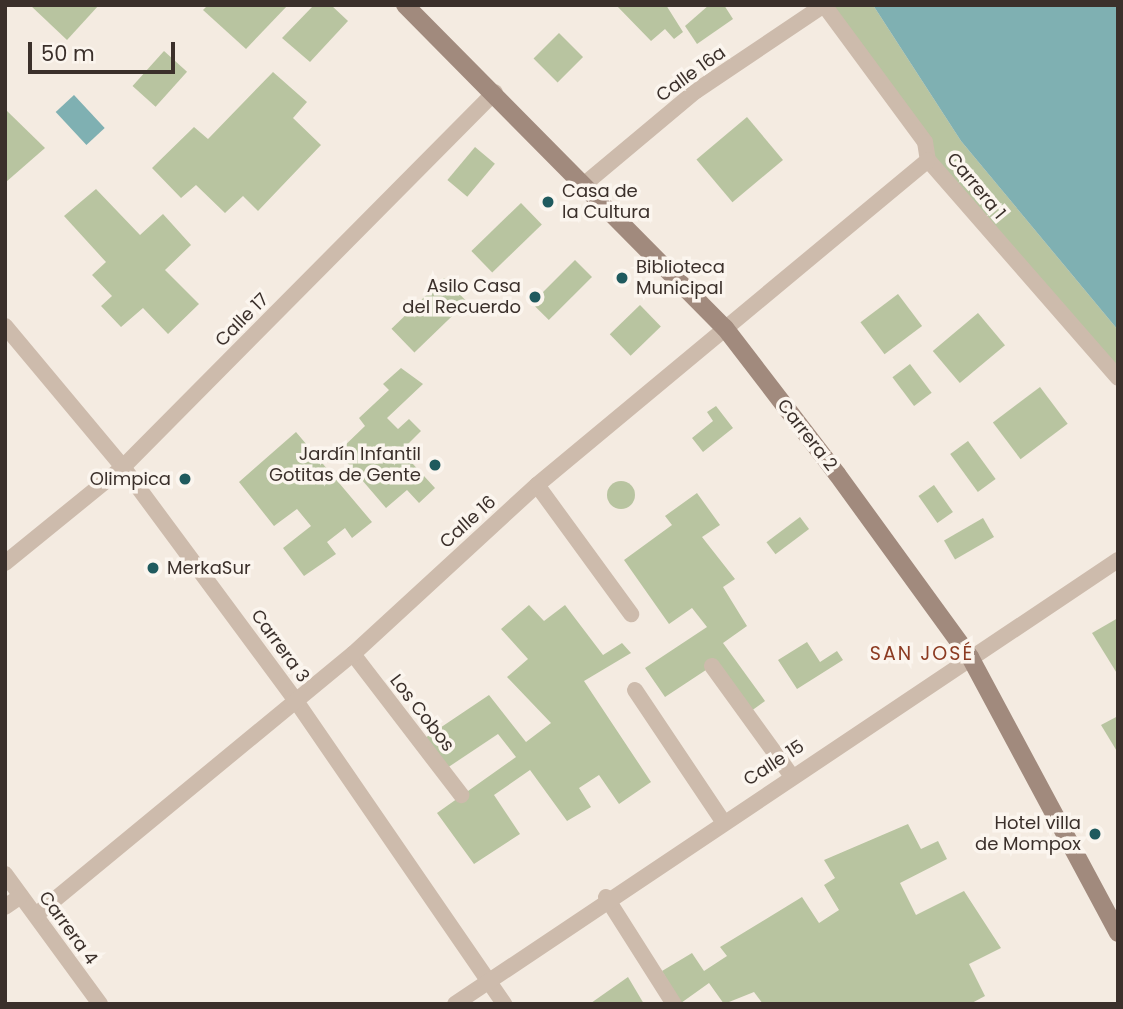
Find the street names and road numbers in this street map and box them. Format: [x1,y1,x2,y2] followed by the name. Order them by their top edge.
[652,42,730,106] street label: Calle 16a
[942,148,1010,224] street label: Carrera 1
[211,289,273,351] street label: Calle 17
[772,395,842,475] street label: Carrera 2
[435,491,501,553] street label: Calle 16
[246,605,314,687] street label: Carrera 3
[385,670,459,756] street label: Los Cobos
[740,735,808,791] street label: Calle 15
[34,887,102,969] street label: Carrera 4

